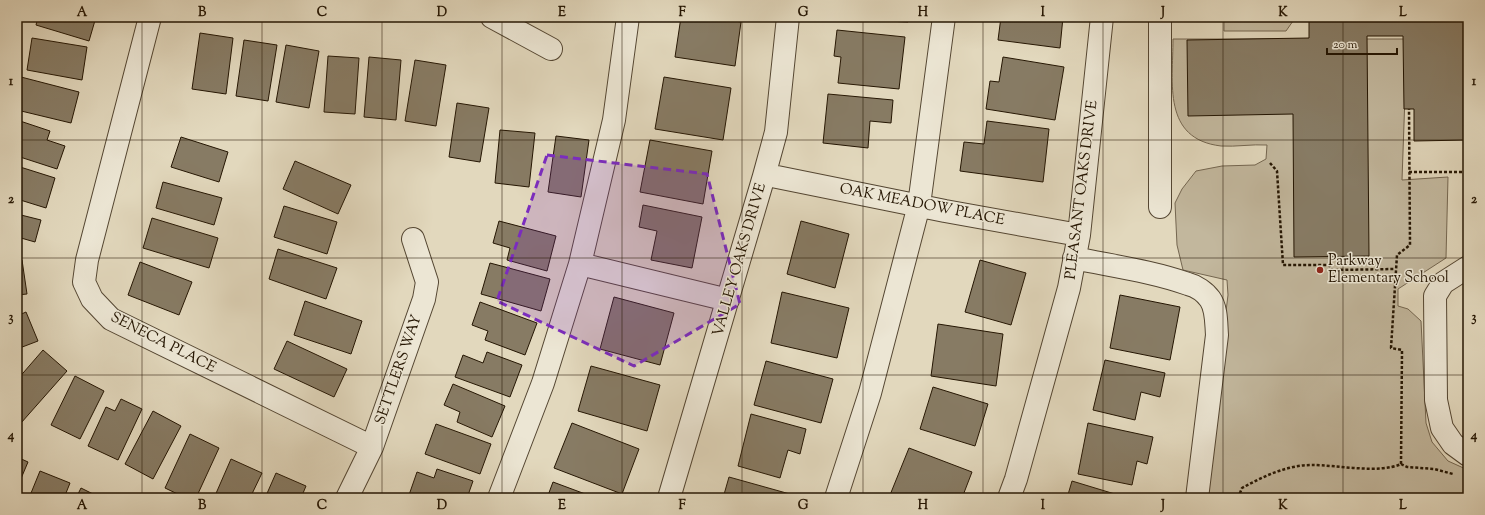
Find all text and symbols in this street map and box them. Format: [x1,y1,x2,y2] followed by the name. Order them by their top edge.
[77,4,88,22] text: A
[198,4,207,22] text: B
[317,4,327,22] text: C
[437,4,447,22] text: D
[558,4,566,22] text: E
[678,4,686,22] text: F
[798,4,809,22] text: G
[918,4,929,22] text: H
[1041,4,1046,22] text: I
[1160,4,1165,22] text: J
[1278,4,1288,22] text: K
[1399,4,1407,22] text: L
[1327,30,1397,56] scale bar
[1333,36,1358,54] text: 20 m
[9,73,14,91] text: 1
[1472,73,1477,91] text: 1
[1061,99,1103,281] street label: PLEASANT OAKS DRIVE
[838,179,1006,231] street label: OAK MEADOW PLACE
[708,181,772,339] street label: VALLEY OAKS DRIVE
[8,191,15,209] text: 2
[1471,191,1478,209] text: 2
[1328,251,1449,289] place label: Parkway Elementary School
[1315,265,1325,275] marker: Parkway Elementary School
[107,307,219,379] street label: SENECA PLACE
[8,309,14,327] text: 3
[1471,309,1477,327] text: 3
[370,312,428,428] street label: SETTLERS WAY
[7,427,15,445] text: 4
[1470,427,1478,445] text: 4
[77,497,88,515] text: A
[198,497,207,515] text: B
[317,497,327,515] text: C
[437,497,447,515] text: D
[558,497,566,515] text: E
[678,497,686,515] text: F
[798,497,809,515] text: G
[918,497,929,515] text: H
[1041,497,1046,515] text: I
[1160,497,1165,515] text: J
[1278,497,1288,515] text: K
[1399,497,1407,515] text: L

